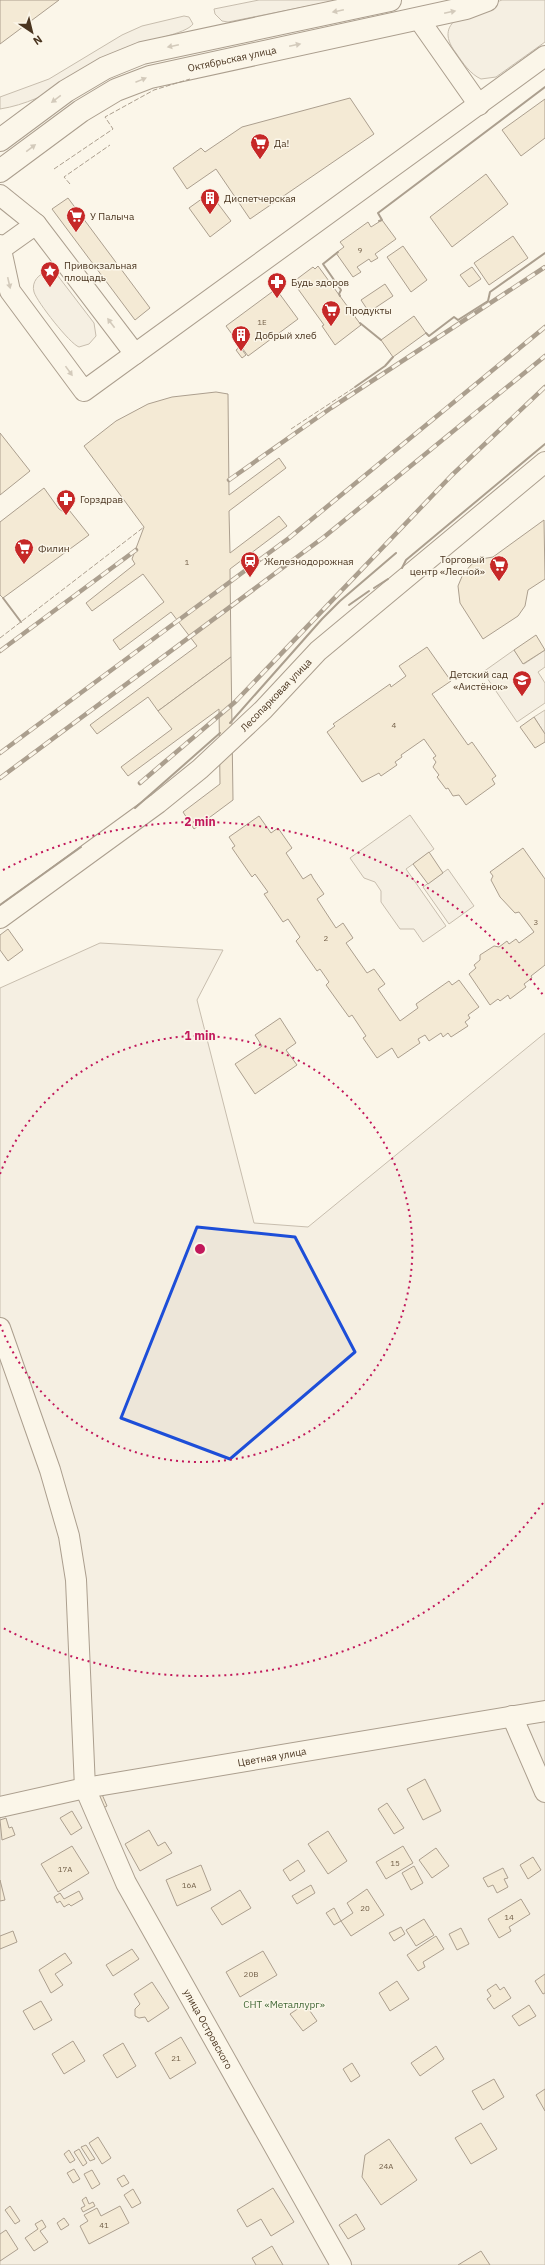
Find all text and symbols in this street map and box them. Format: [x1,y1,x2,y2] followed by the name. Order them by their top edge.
[443,8,456,14] one-way arrow
[332,9,344,15] one-way arrow
[12,12,52,52] north arrow
[30,32,45,48] text: N
[289,42,301,48] one-way arrow
[186,43,278,75] street label: Октябрьская улица
[167,44,180,50] one-way arrow
[136,77,147,83] one-way arrow
[50,94,61,103] one-way arrow
[249,132,271,160] supermarket icon: Да!
[274,137,290,150] place label: Да!
[26,144,37,152] one-way arrow
[199,187,221,215] building icon: Диспетчерская
[224,192,296,205] place label: Диспетчерская
[65,205,87,233] supermarket icon: У Палыча
[90,210,135,223] place label: У Палыча
[358,245,363,255] house number: 9
[64,259,137,284] place label: Привокзальная площадь
[39,260,61,288] place icon: Привокзальная площадь
[266,271,288,299] pharmacy icon: Будь здоров
[291,276,349,289] place label: Будь здоров
[6,277,12,289] one-way arrow
[320,299,342,327] supermarket icon: Продукты
[345,304,392,317] place label: Продукты
[107,317,116,328] one-way arrow
[257,317,267,327] house number: 1Е
[230,324,252,352] building icon: Добрый хлеб
[255,329,317,342] place label: Добрый хлеб
[65,366,73,376] one-way arrow
[55,488,77,516] pharmacy icon: Горздрав
[80,493,123,506] place label: Горздрав
[13,537,35,565] supermarket icon: Филин
[38,542,70,555] place label: Филин
[239,550,261,578] station icon: Железнодорожная
[410,553,485,578] place label: Торговый центр «Лесной»
[488,554,510,582] supermarket icon: Торговый центр «Лесной»
[264,555,354,568] place label: Железнодорожная
[185,557,190,567] house number: 1
[238,655,315,734] street label: Лесопарковая улица
[450,668,508,693] place label: Детский сад «Аистёнок»
[511,669,533,697] school or university icon: Детский сад «Аистёнок»
[392,720,397,730] house number: 4
[184,814,216,829] text: 2 min
[534,917,539,927] house number: 3
[324,933,329,943] house number: 2
[184,1028,216,1043] text: 1 min
[193,1242,207,1256] centre of rings
[237,1744,308,1769] street label: Цветная улица
[390,1858,400,1868] house number: 15
[58,1864,72,1874] house number: 17А
[182,1880,196,1890] house number: 16А
[360,1903,370,1913] house number: 20
[504,1912,514,1922] house number: 14
[244,1969,258,1979] house number: 20В
[181,1987,236,2072] street label: улица Островского
[243,1998,325,2011] park label: СНТ «Металлург»
[171,2053,181,2063] house number: 21
[379,2161,393,2171] house number: 24А
[99,2220,109,2230] house number: 41

